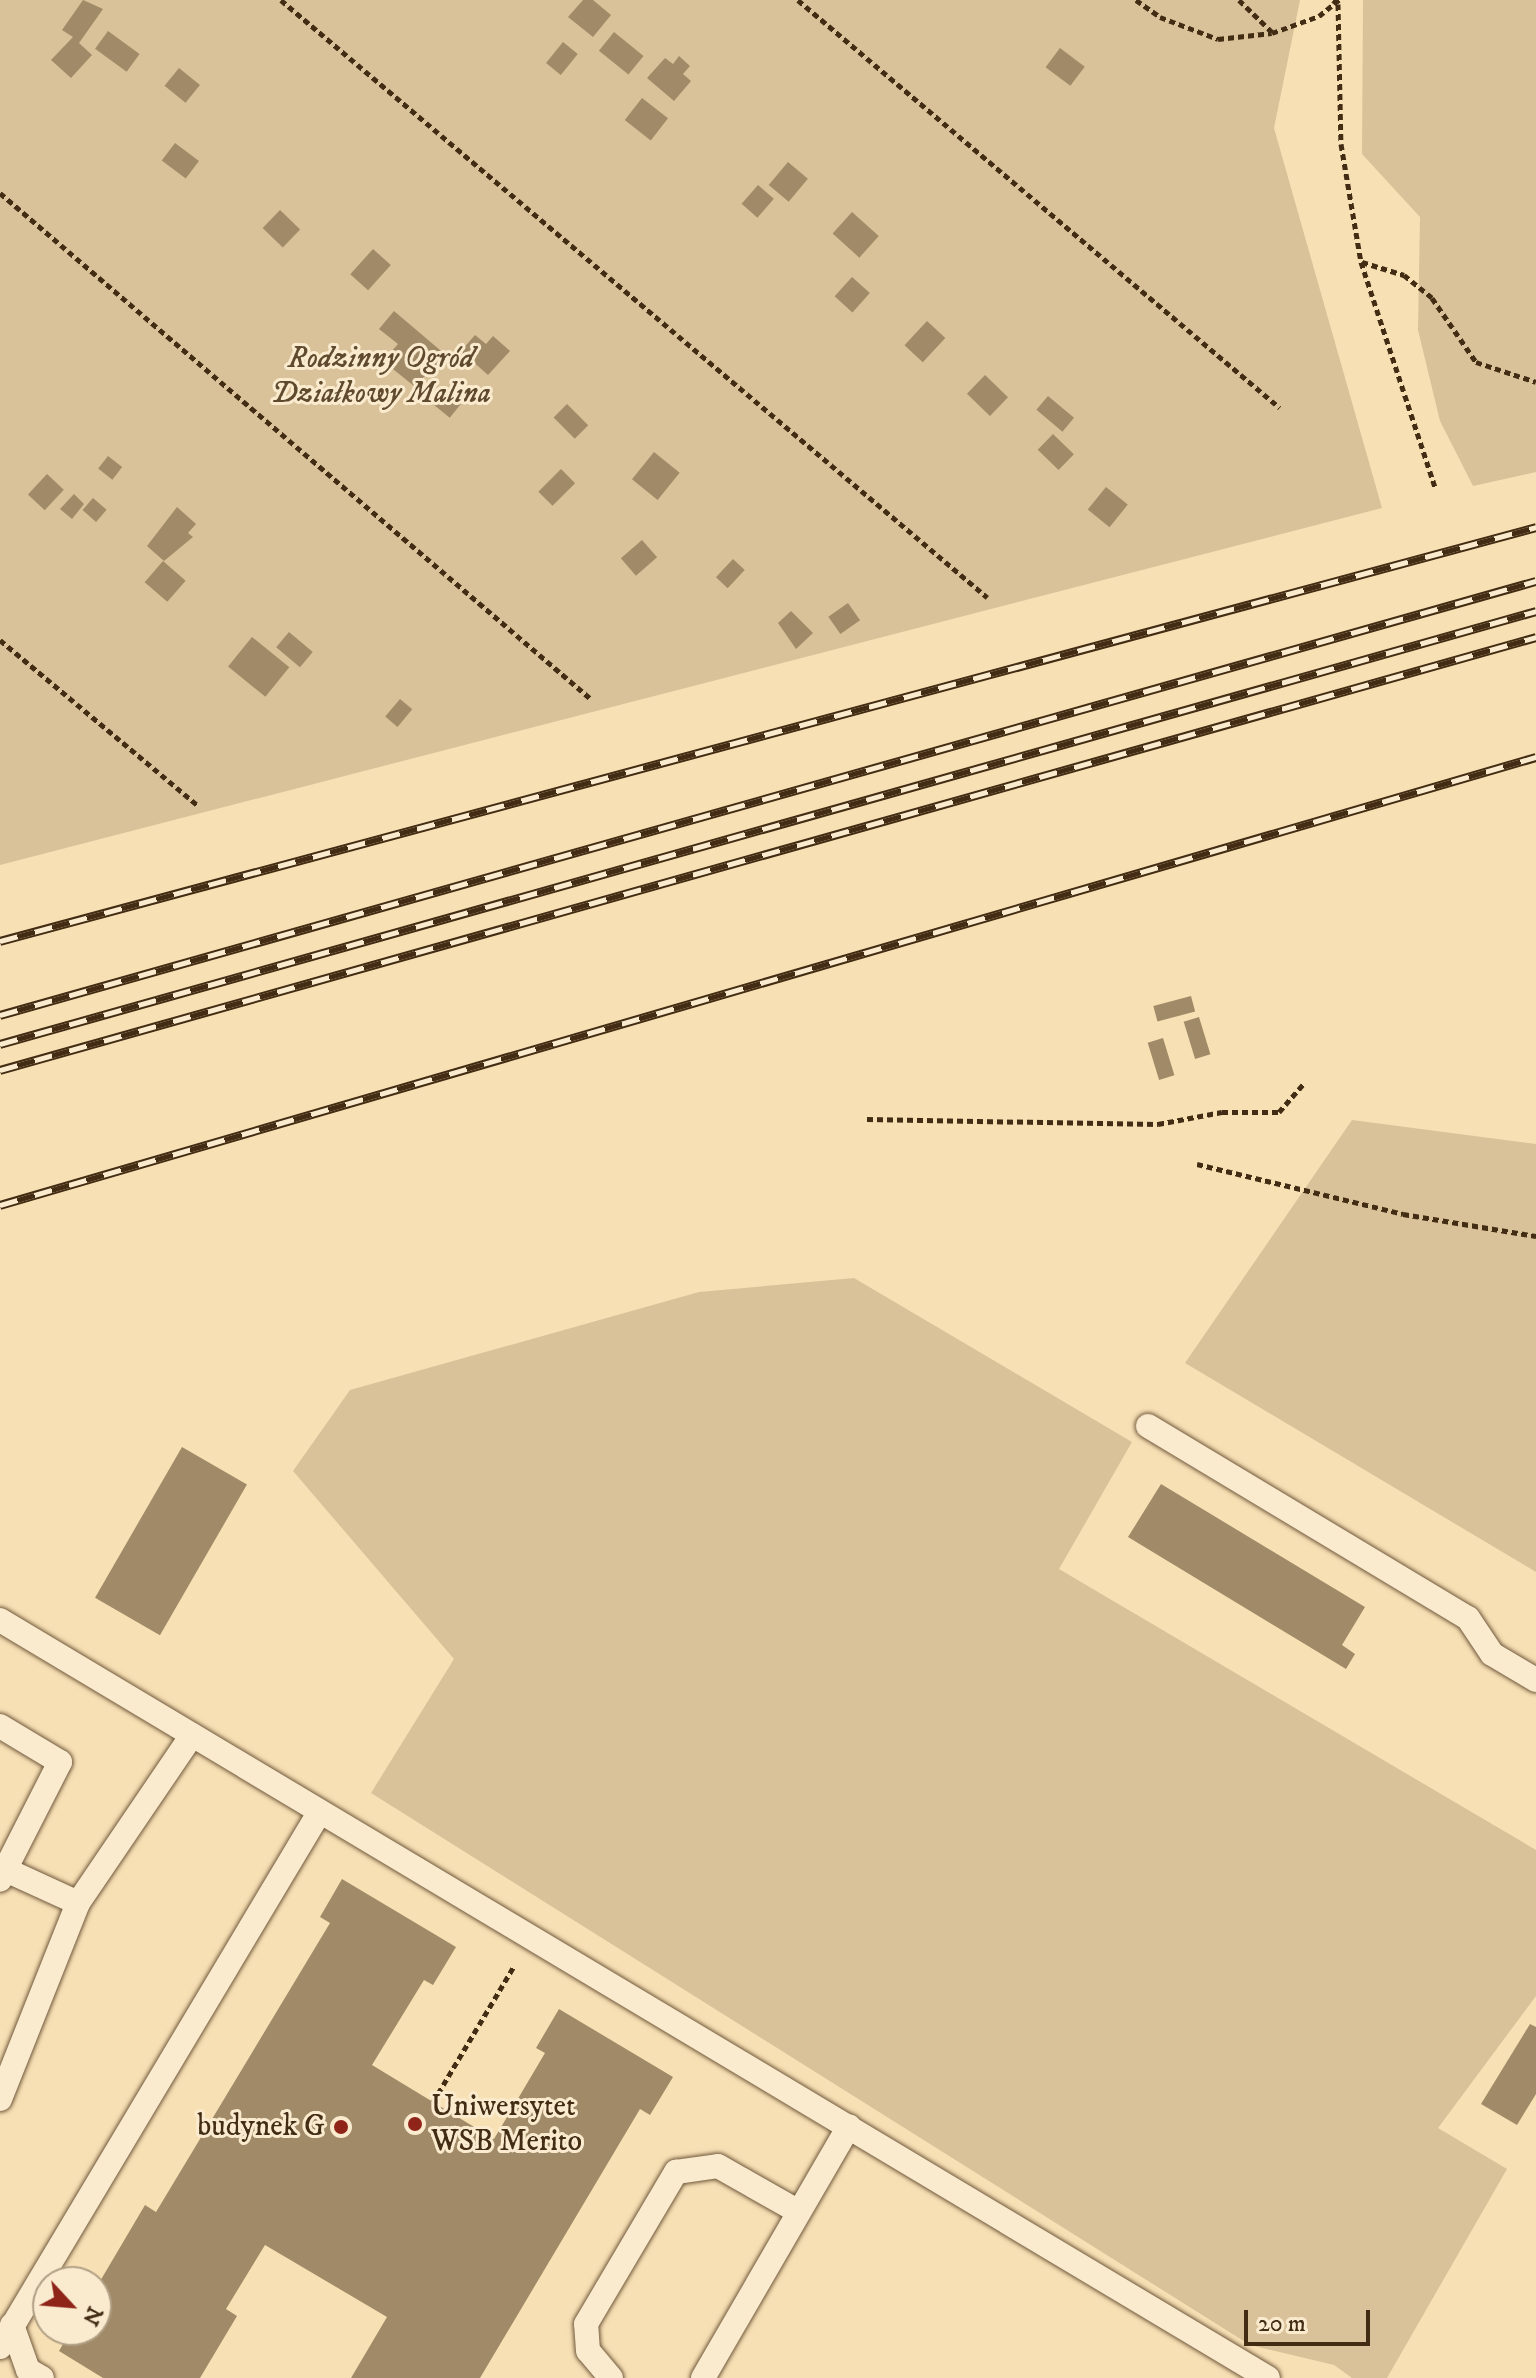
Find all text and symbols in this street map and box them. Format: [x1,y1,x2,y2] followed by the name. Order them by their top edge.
[271,341,491,412] park label: Rodzinny Ogród Działkowy Malina
[431,2089,582,2160] place label: Uniwersytet WSB Merito
[197,2109,325,2145] place label: budynek G
[406,2115,424,2133] marker: Uniwersytet WSB Merito
[332,2118,350,2136] marker: budynek G
[32,2266,112,2346] north arrow
[1248,2294,1374,2344] scale bar
[76,2302,108,2330] text: N
[1258,2309,1306,2339] text: 20 m

